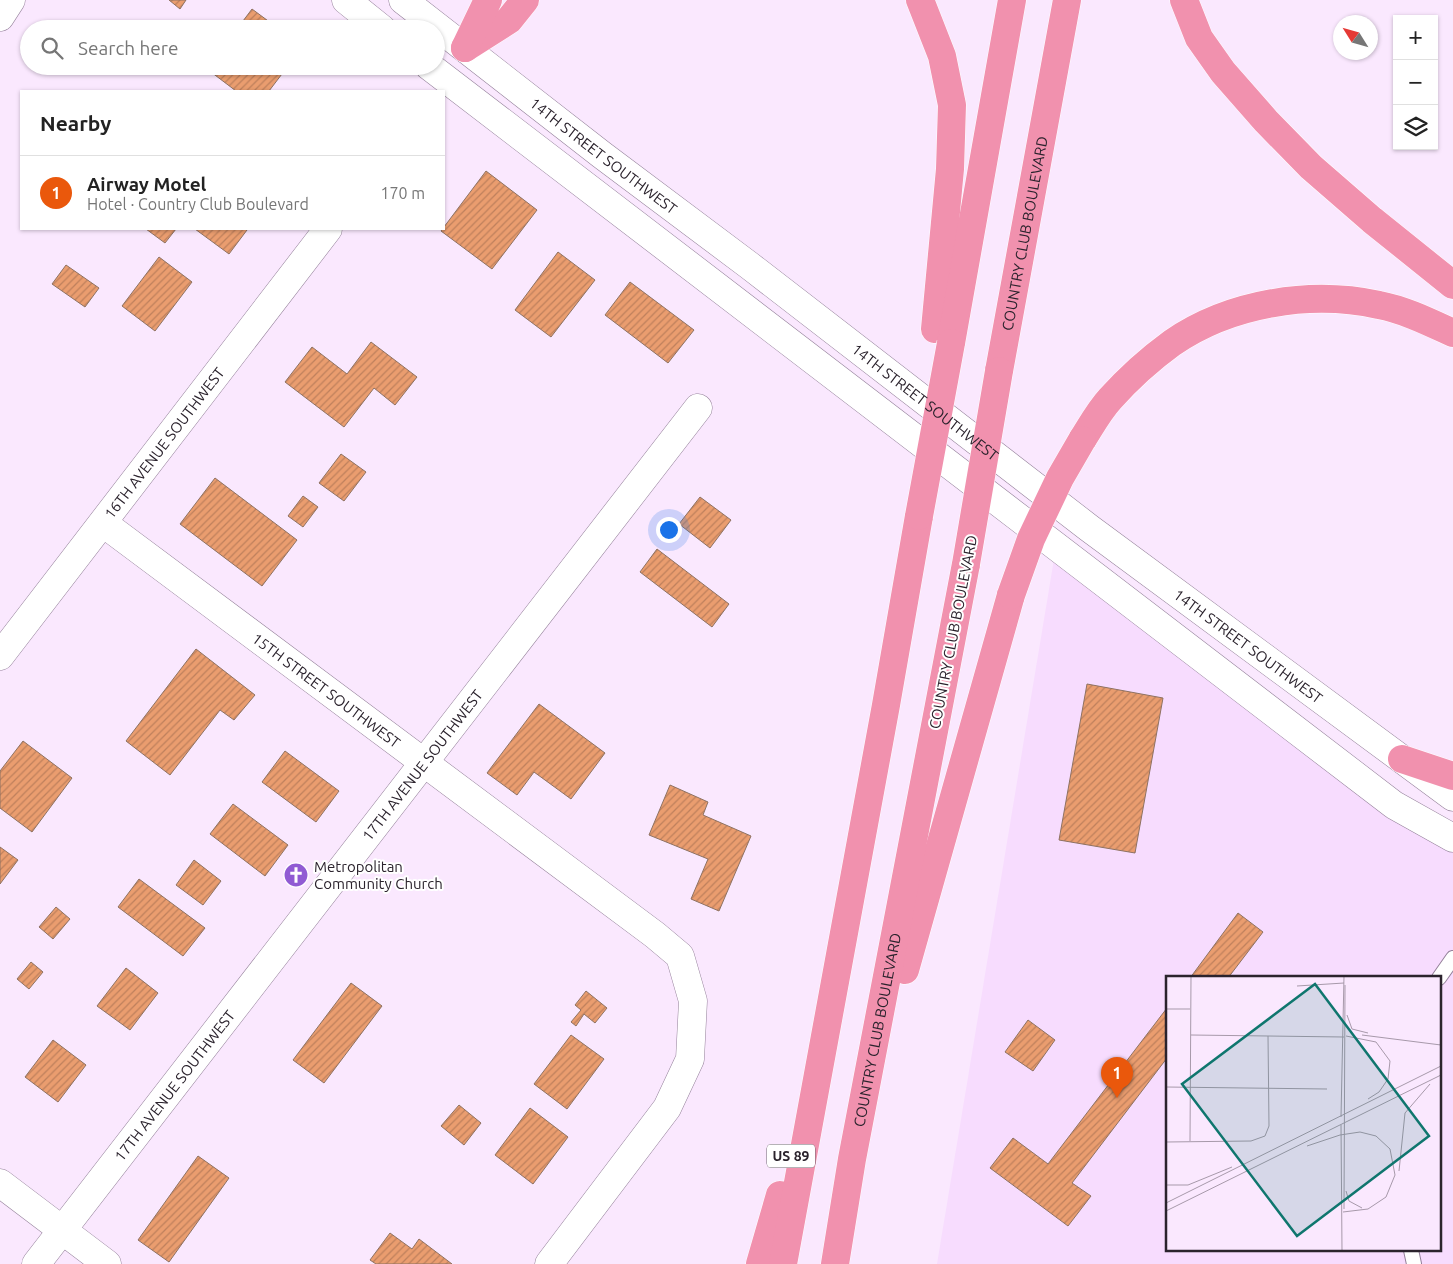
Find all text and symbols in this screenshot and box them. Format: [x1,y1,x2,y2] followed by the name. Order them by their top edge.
[1333,15,1378,60] north arrow
[1393,15,1438,150] map controls
[1393,15,1438,60] button: +
[20,20,445,75] search box
[38,34,66,62] icon: search
[78,37,178,59] text: Search here
[1393,60,1438,105] button: −
[527,94,681,217] street label: 14TH STREET SOUTHWEST
[1393,105,1438,150] button: layers
[40,111,111,135] text: Nearby
[998,135,1050,332] street label: COUNTRY CLUB BOULEVARD
[87,173,206,195] text: Airway Motel
[51,184,61,202] text: 1
[380,184,425,202] text: 170 m
[87,195,309,213] text: Hotel · Country Club Boulevard
[849,340,1003,464] street label: 14TH STREET SOUTHWEST
[100,363,228,522] street label: 16TH AVENUE SOUTHWEST
[656,517,682,543] your location
[926,534,980,730] street label: COUNTRY CLUB BOULEVARD
[1171,585,1327,707] street label: 14TH STREET SOUTHWEST
[249,629,404,751] street label: 15TH STREET SOUTHWEST
[358,686,486,844] street label: 17TH AVENUE SOUTHWEST
[314,858,443,892] place label: Metropolitan Community Church
[283,862,309,888] church icon: Metropolitan Community Church
[850,931,904,1128] street label: COUNTRY CLUB BOULEVARD
[1166,976,1440,1252] inset map
[111,1006,238,1164] street label: 17TH AVENUE SOUTHWEST
[1101,1057,1133,1098] pin: 1
[767,1144,815,1168] road number: US 89

